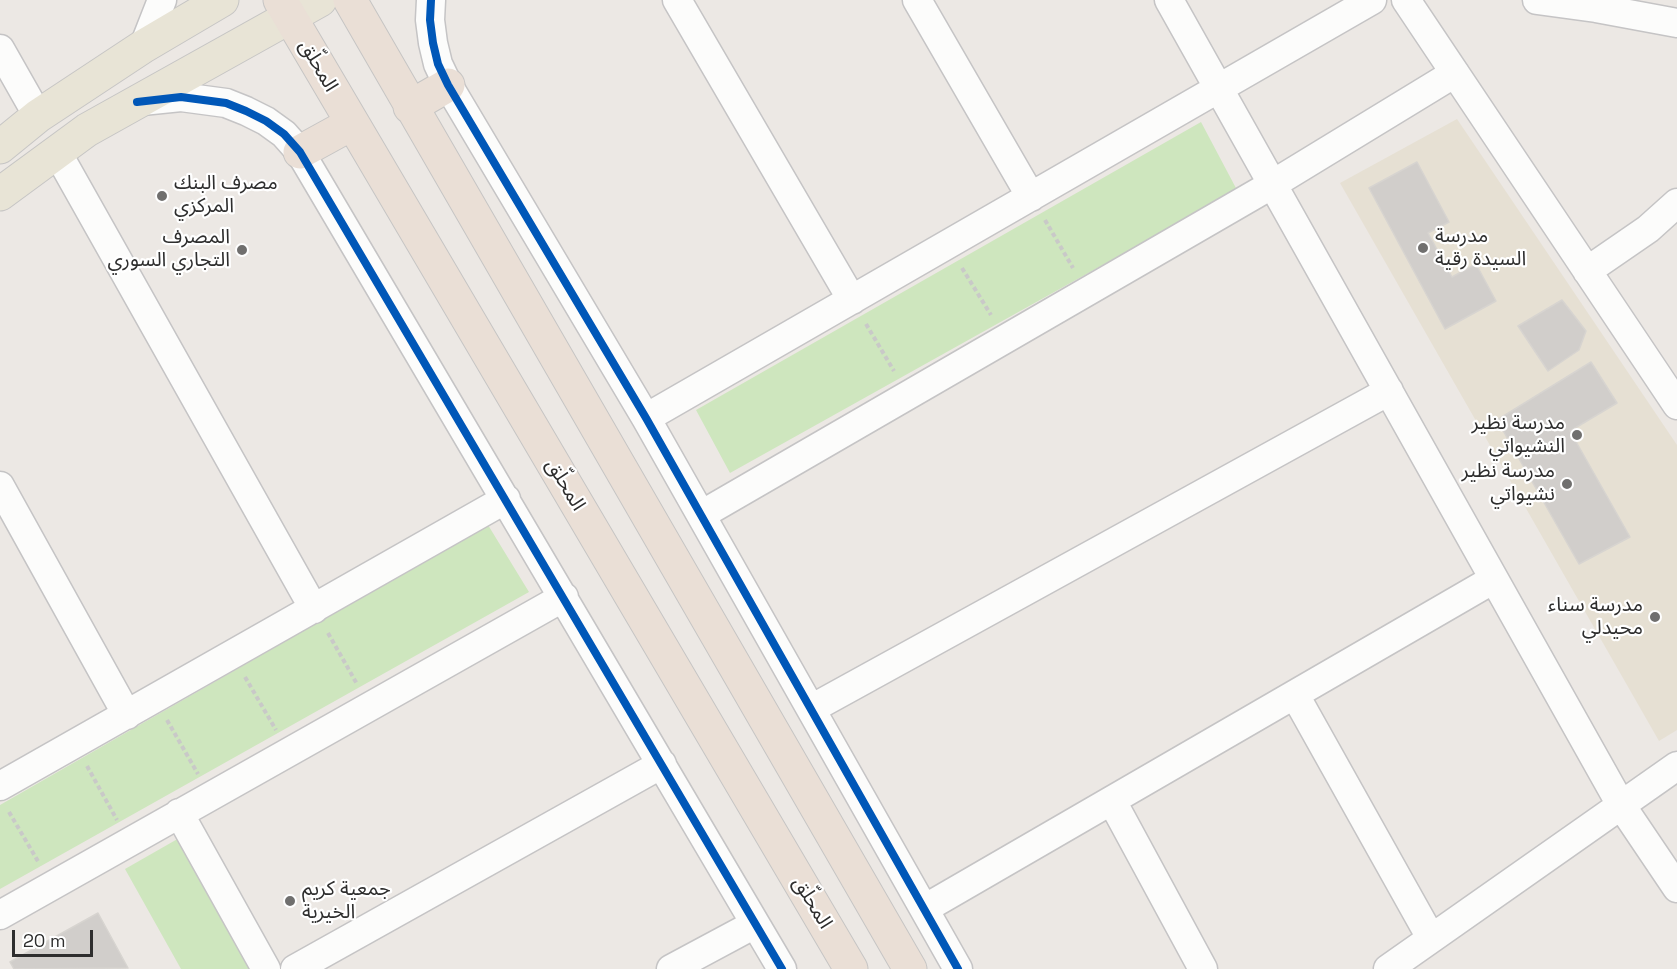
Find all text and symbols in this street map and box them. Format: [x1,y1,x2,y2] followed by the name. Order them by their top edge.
[294,36,342,96] street label: المحلّق
[174,172,278,219] place label: مصرف البنك المركزي
[155,189,169,203] marker: مصرف البنك المركزي
[1435,225,1526,272] place label: مدرسة السيدة رقية
[107,226,230,273] place label: المصرف التجاري السوري
[1416,241,1430,255] marker: مدرسة السيدة رقية
[235,243,249,257] marker: المصرف التجاري السوري
[1472,412,1565,459] place label: مدرسة نظير النشيواتي
[1570,428,1584,442] marker: مدرسة نظير النشيواتي
[540,455,590,515] street label: المحلّق
[1462,460,1555,507] place label: مدرسة نظير نشيواتي
[1560,477,1574,491] marker: مدرسة نظير نشيواتي
[1548,594,1643,641] place label: مدرسة سناء محيدلي
[1648,610,1662,624] marker: مدرسة سناء محيدلي
[787,873,837,933] street label: المحلّق
[302,878,391,925] place label: جمعية كريم الخيرية
[283,894,297,908] marker: جمعية كريم الخيرية
[15,918,96,956] scale bar
[23,929,66,952] text: 20 m

